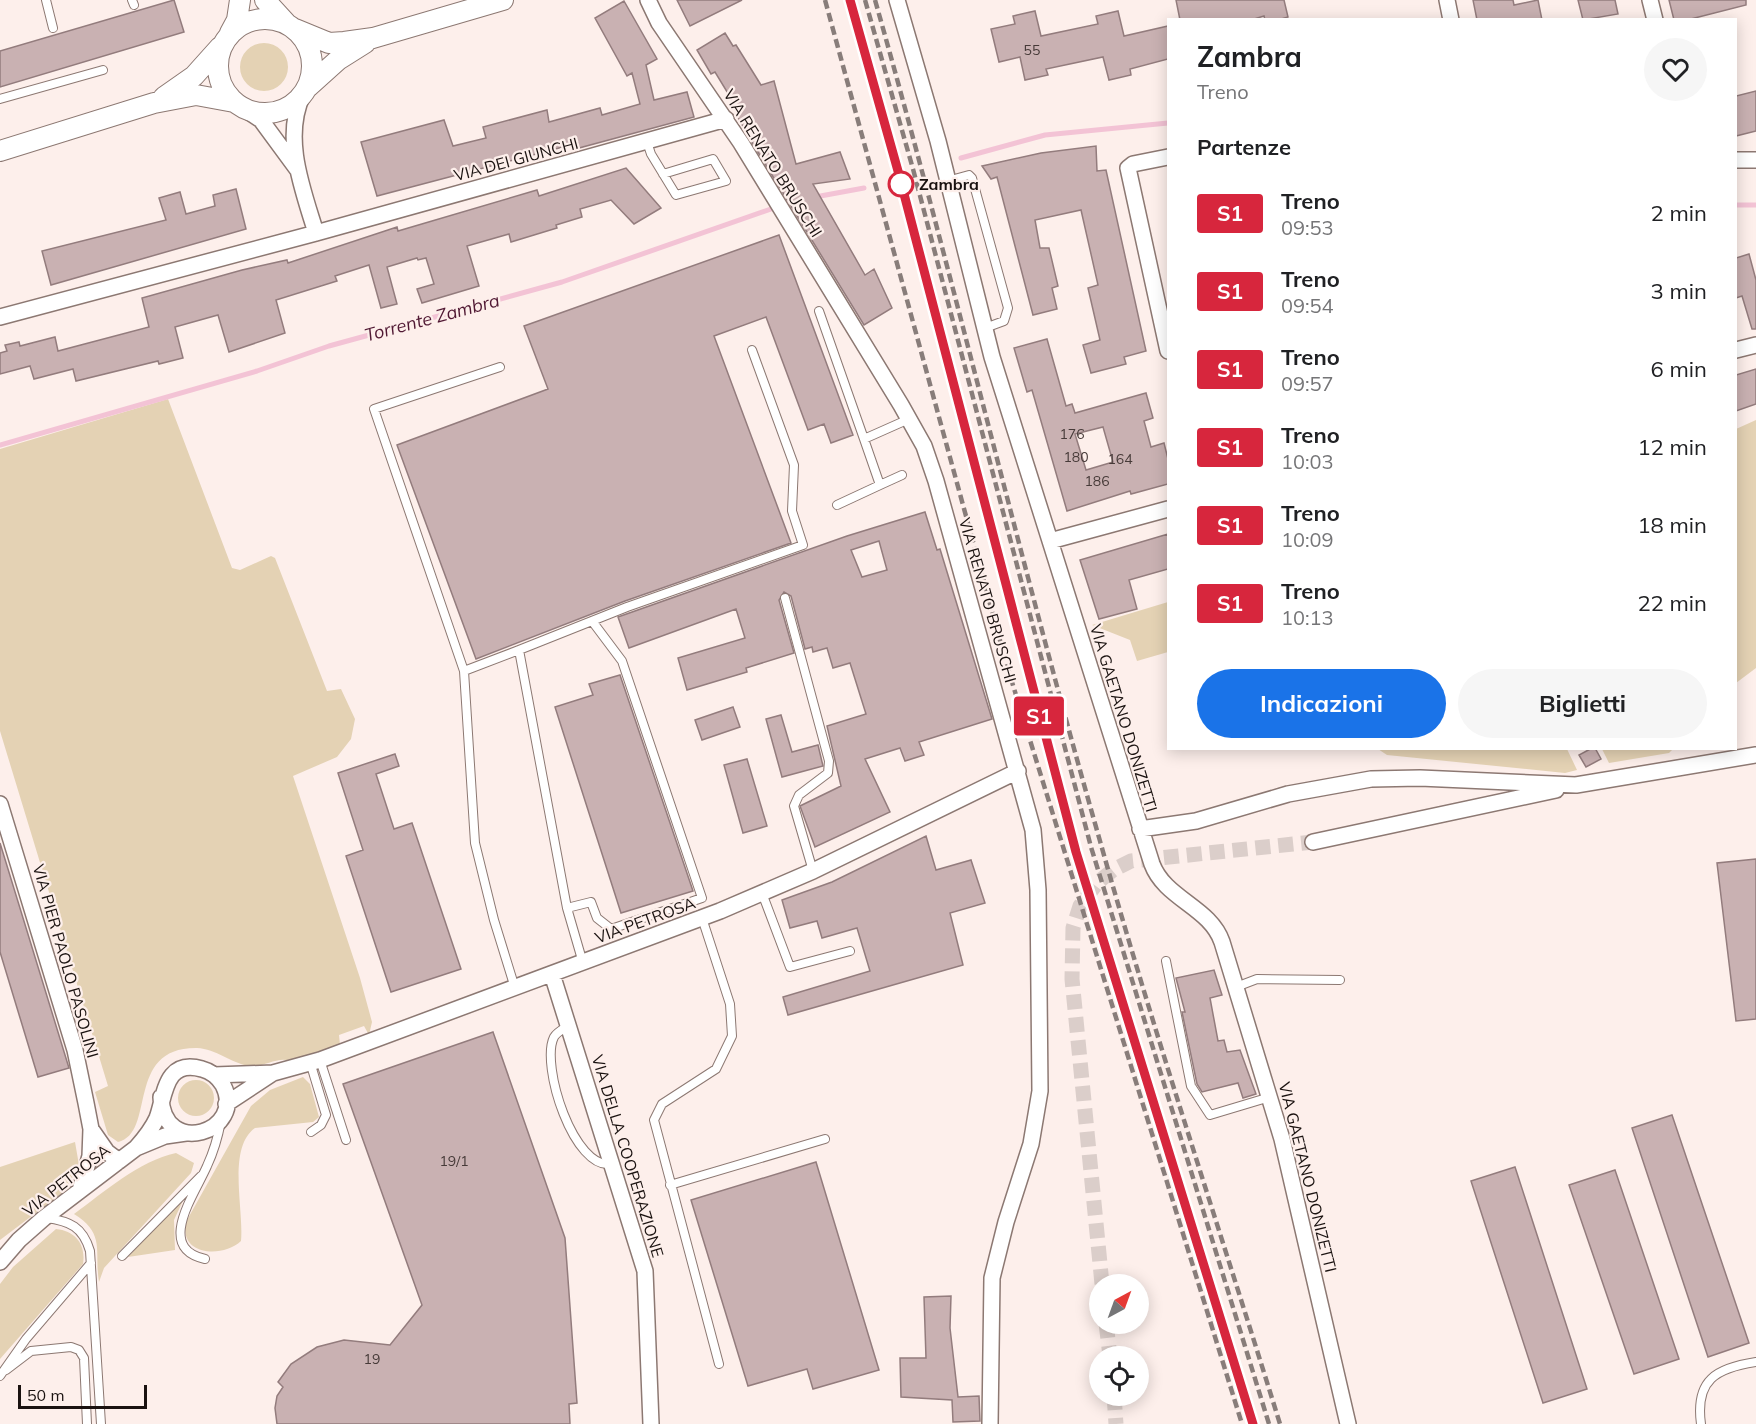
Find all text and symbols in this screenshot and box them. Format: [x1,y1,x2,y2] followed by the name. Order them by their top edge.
[1644,38,1707,101] button: heart
[1197,39,1302,74] text: Zambra
[1024,41,1040,59] house number: 55
[1197,79,1249,104] text: Treno
[719,85,827,241] street label: VIA RENATO BRUSCHI
[452,133,580,185] street label: VIA DEI GIUNCHI
[1197,133,1291,161] text: Partenze
[888,171,914,197] marker: Zambra
[919,174,979,194] place label: Zambra
[1281,187,1340,215] text: Treno
[1651,199,1707,227] text: 2 min
[1217,200,1243,226] text: S1
[1281,215,1334,240] text: 09:53
[1281,265,1340,293] text: Treno
[1651,277,1707,305] text: 3 min
[1217,278,1243,304] text: S1
[362,288,502,347] water label: Torrente Zambra
[1281,293,1334,318] text: 09:54
[1281,343,1340,371] text: Treno
[1651,355,1707,383] text: 6 min
[1217,356,1243,382] text: S1
[1281,371,1334,396] text: 09:57
[1281,421,1340,449] text: Treno
[1059,425,1085,443] house number: 176
[1637,433,1707,461] text: 12 min
[1217,434,1243,460] text: S1
[1063,448,1089,466] house number: 180
[1281,449,1334,474] text: 10:03
[1107,450,1133,468] house number: 164
[1084,472,1110,490] house number: 186
[1281,499,1340,527] text: Treno
[1637,511,1707,539] text: 18 min
[1217,512,1243,538] text: S1
[955,515,1021,685] street label: VIA RENATO BRUSCHI
[1281,527,1334,552] text: 10:09
[1281,577,1340,605] text: Treno
[1637,589,1707,617] text: 22 min
[1217,590,1243,616] text: S1
[1281,605,1334,630] text: 10:13
[1086,622,1162,814] street label: VIA GAETANO DONIZETTI
[1197,669,1446,738] button: Indicazioni
[1458,669,1707,738] button: Biglietti
[1012,696,1066,736] line badge: S1
[1026,703,1052,729] text: S1
[29,862,103,1060] street label: VIA PIER PAOLO PASOLINI
[592,892,698,947] street label: VIA PETROSA
[588,1052,668,1260] street label: VIA DELLA COOPERAZIONE
[1275,1080,1341,1274] street label: VIA GAETANO DONIZETTI
[18,1139,114,1220] street label: VIA PETROSA
[439,1152,469,1170] house number: 19/1
[1089,1274,1149,1334] north arrow
[1089,1274,1149,1406] map controls
[1089,1346,1149,1406] button: locate
[364,1350,380,1368] house number: 19
[18,1382,147,1410] scale bar
[27,1385,64,1405] text: 50 m

